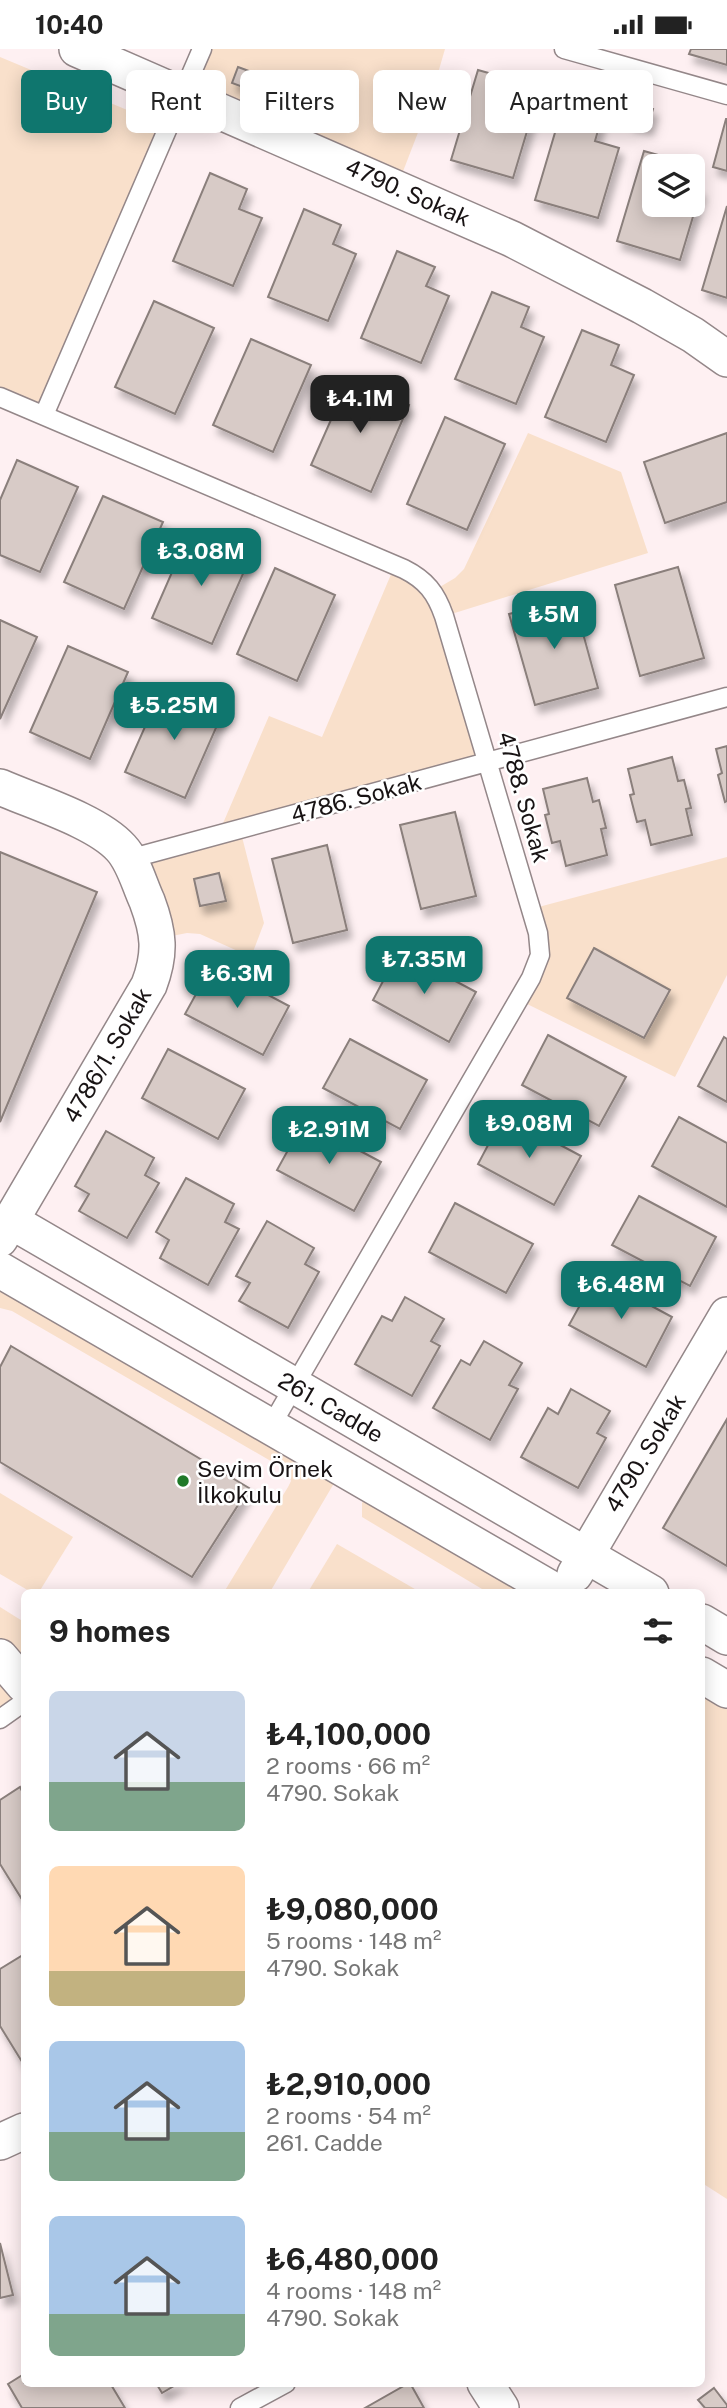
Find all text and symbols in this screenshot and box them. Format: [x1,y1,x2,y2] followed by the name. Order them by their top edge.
[35,9,104,40] text: 10:40
[21,70,112,133] chip: Buy
[126,70,226,133] chip: Rent
[240,70,359,133] chip: Filters
[373,70,471,133] chip: New
[485,70,653,133] chip: Apartment
[342,153,474,231] street label: 4790. Sokak
[642,154,705,217] map controls
[642,154,705,217] button: layers
[311,375,409,435] pin: ₺4.1M
[326,384,394,411] text: ₺4.1M
[144,529,258,588] pin: ₺3.08M
[157,537,245,564] text: ₺3.08M
[520,591,588,651] pin: ₺5M
[528,600,580,627] text: ₺5M
[117,683,231,742] pin: ₺5.25M
[130,691,218,718] text: ₺5.25M
[492,729,556,866] street label: 4788. Sokak
[288,768,424,828] street label: 4786. Sokak
[367,937,481,996] pin: ₺7.35M
[382,945,466,972] text: ₺7.35M
[188,951,286,1010] pin: ₺6.3M
[201,959,273,986] text: ₺6.3M
[57,983,157,1127] street label: 4786/1. Sokak
[472,1101,586,1160] pin: ₺9.08M
[272,1107,386,1166] pin: ₺2.91M
[485,1109,573,1136] text: ₺9.08M
[288,1115,370,1142] text: ₺2.91M
[564,1261,678,1321] pin: ₺6.48M
[577,1270,665,1297] text: ₺6.48M
[274,1366,388,1448] street label: 261. Cadde
[599,1389,691,1517] street label: 4790. Sokak
[197,1455,333,1508] place label: Sevim Örnek İlkokulu
[175,1473,191,1489] marker: Sevim Örnek İlkokulu
[639,1612,677,1650] icon: filters
[49,1613,171,1649] text: 9 homes
[266,1716,431,1752] text: ₺4,100,000
[105,1719,189,1803] icon: home
[266,1752,430,1779] text: 2 rooms · 66 m²
[266,1779,399,1806] text: 4790. Sokak
[266,1891,439,1927] text: ₺9,080,000
[105,1894,189,1978] icon: home
[266,1927,441,1954] text: 5 rooms · 148 m²
[266,1954,399,1981] text: 4790. Sokak
[266,2066,431,2102] text: ₺2,910,000
[105,2069,189,2153] icon: home
[266,2102,431,2129] text: 2 rooms · 54 m²
[266,2129,383,2156] text: 261. Cadde
[266,2241,439,2277] text: ₺6,480,000
[105,2244,189,2328] icon: home
[266,2277,441,2304] text: 4 rooms · 148 m²
[266,2304,399,2331] text: 4790. Sokak

